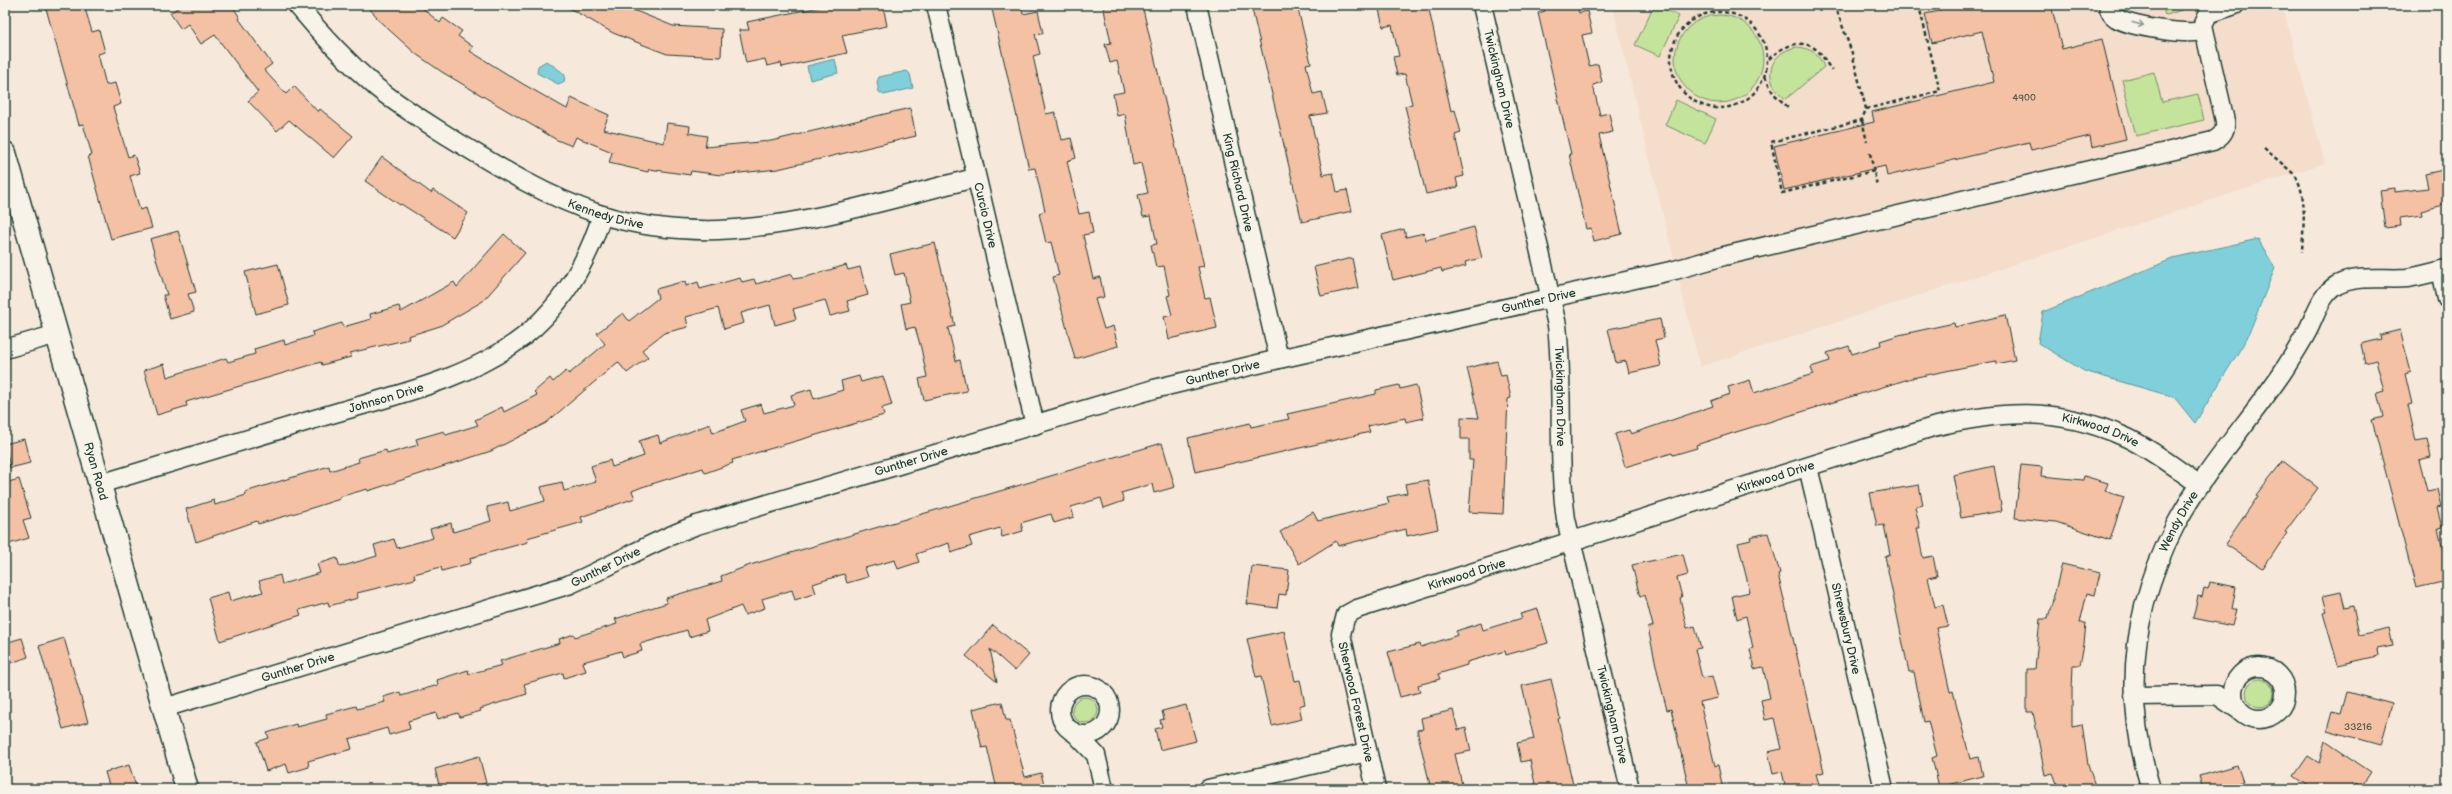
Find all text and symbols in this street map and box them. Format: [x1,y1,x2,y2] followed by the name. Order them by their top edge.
[2132,21,2145,28] one-way arrow
[1480,28,1518,130] street label: Twickingham Drive
[2012,92,2036,104] house number: 4900
[1219,131,1256,233] street label: King Richard Drive
[970,181,1000,250] street label: Curcio Drive
[565,196,645,232] street label: Kennedy Drive
[1500,286,1577,317] street label: Gunther Drive
[1551,345,1568,447] street label: Twickingham Drive
[1184,357,1261,389] street label: Gunther Drive
[347,380,426,417] street label: Johnson Drive
[2061,411,2142,451] street label: Kirkwood Drive
[80,441,111,502] street label: Ryan Road
[873,444,950,480] street label: Gunther Drive
[1735,458,1816,497] street label: Kirkwood Drive
[2157,488,2202,554] street label: Wendy Drive
[569,544,643,591] street label: Gunther Drive
[1426,556,1508,594] street label: Kirkwood Drive
[1828,581,1864,676] street label: Shrewsbury Drive
[1334,641,1377,764] street label: Sherwood Forest Drive
[260,649,337,686] street label: Gunther Drive
[1593,664,1631,765] street label: Twickingham Drive
[2344,721,2372,733] house number: 33216

